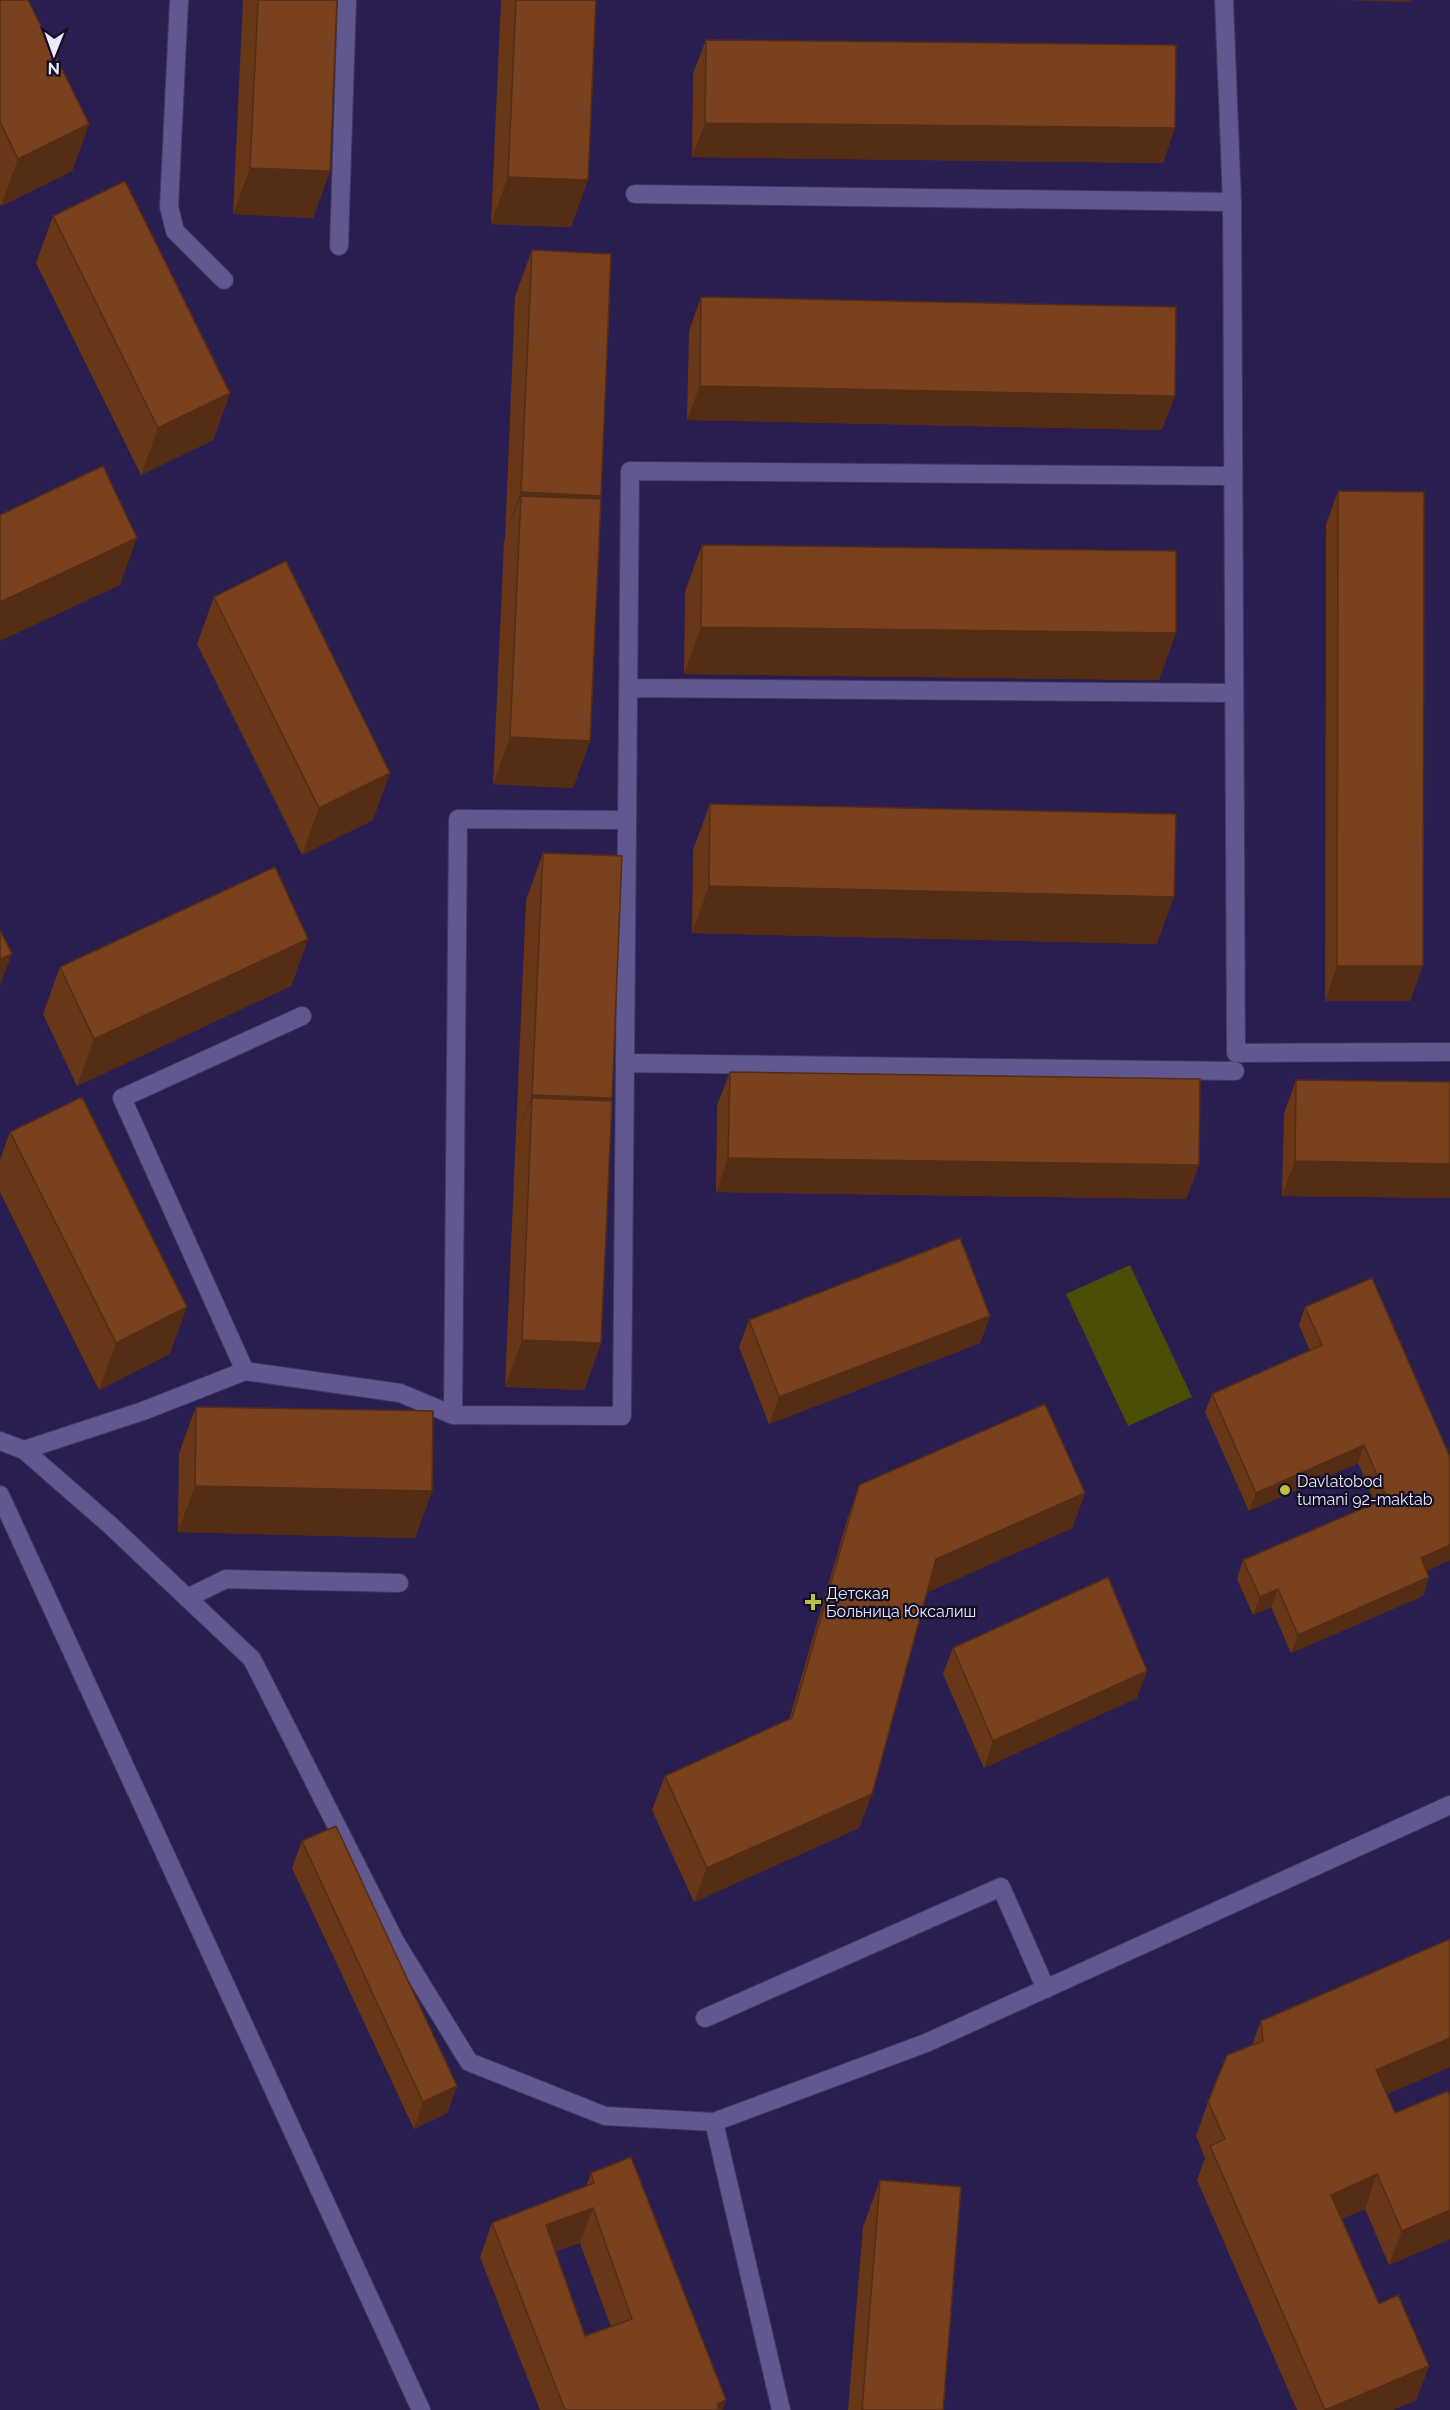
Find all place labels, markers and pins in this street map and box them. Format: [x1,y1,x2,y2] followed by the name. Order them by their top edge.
[1297,1472,1433,1509] place label: Davlatobod tumani 92-maktab
[1278,1483,1292,1497] marker: Davlatobod tumani 92-maktab
[826,1584,976,1621] place label: Детская Больница Юксалиш
[804,1593,822,1611] marker: Детская Больница Юксалиш

